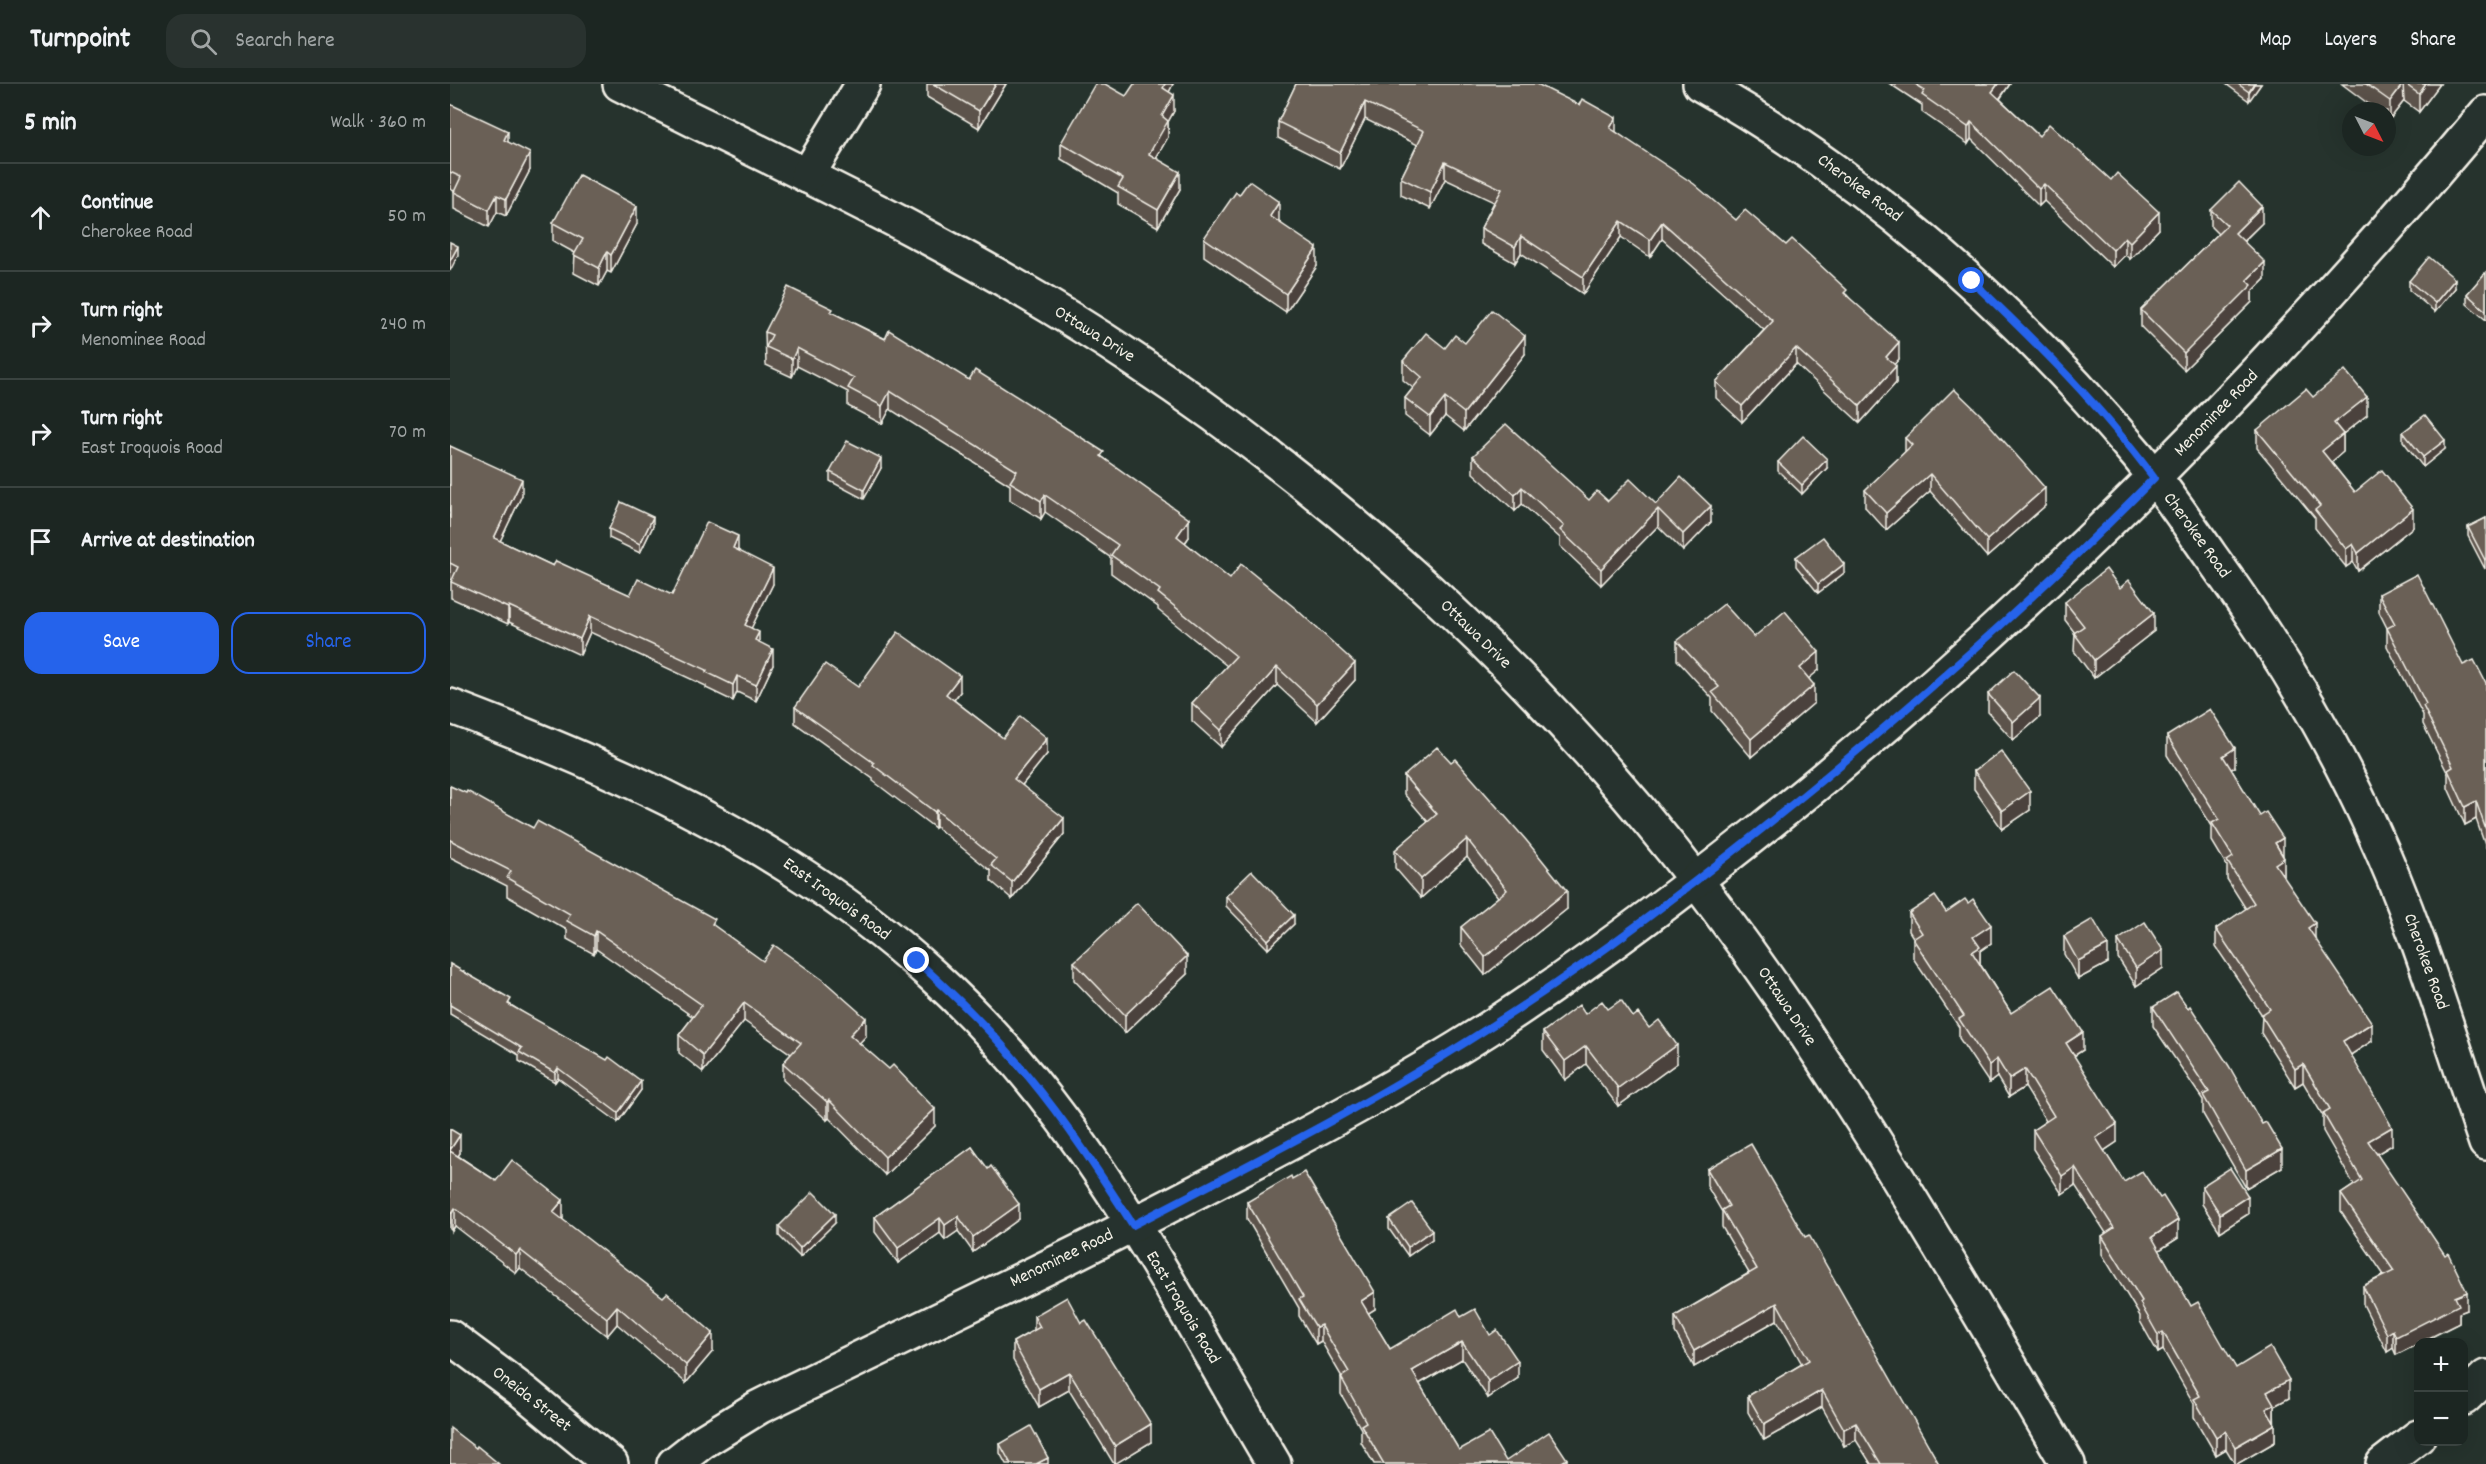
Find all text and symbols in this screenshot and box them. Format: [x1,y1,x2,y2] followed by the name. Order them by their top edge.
[166,14,586,68] search box
[30,21,130,61] text: Turnpoint
[187,25,220,58] icon: search
[235,26,335,57] text: Search here
[2260,26,2291,56] text: Map
[2324,26,2377,56] text: Layers
[2410,26,2456,56] text: Share
[2342,102,2396,156] north arrow
[24,105,77,142] text: 5 min
[331,109,426,137] text: Walk · 360 m
[1811,149,1907,229] street label: Cherokee Road
[81,188,153,219] text: Continue
[24,201,57,234] icon: ahead
[388,203,426,231] text: 50 m
[81,219,193,247] text: Cherokee Road
[1958,267,1984,293] route start
[81,296,163,327] text: Turn right
[1049,300,1139,370] street label: Ottawa Drive
[24,309,57,342] icon: right
[380,311,426,339] text: 240 m
[81,327,206,355] text: Menominee Road
[2169,365,2265,463] street label: Menominee Road
[81,404,163,435] text: Turn right
[24,417,57,450] icon: right
[389,419,426,447] text: 70 m
[81,435,223,463] text: East Iroquois Road
[2156,488,2236,584] street label: Cherokee Road
[24,525,57,558] icon: arrive
[81,526,255,557] text: Arrive at destination
[1434,594,1516,676] street label: Ottawa Drive
[24,612,219,674] button: Save
[231,612,426,674] button: Share
[777,852,895,948] street label: East Iroquois Road
[2396,910,2454,1014] street label: Cherokee Road
[903,947,929,973] route end
[1750,962,1822,1052] street label: Ottawa Drive
[1006,1223,1118,1295] street label: Menominee Road
[1138,1247,1226,1369] street label: East Iroquois Road
[2414,1338,2468,1446] map controls
[2414,1338,2468,1392] button: +
[486,1361,576,1439] street label: Oneida Street
[2414,1392,2468,1446] button: −

